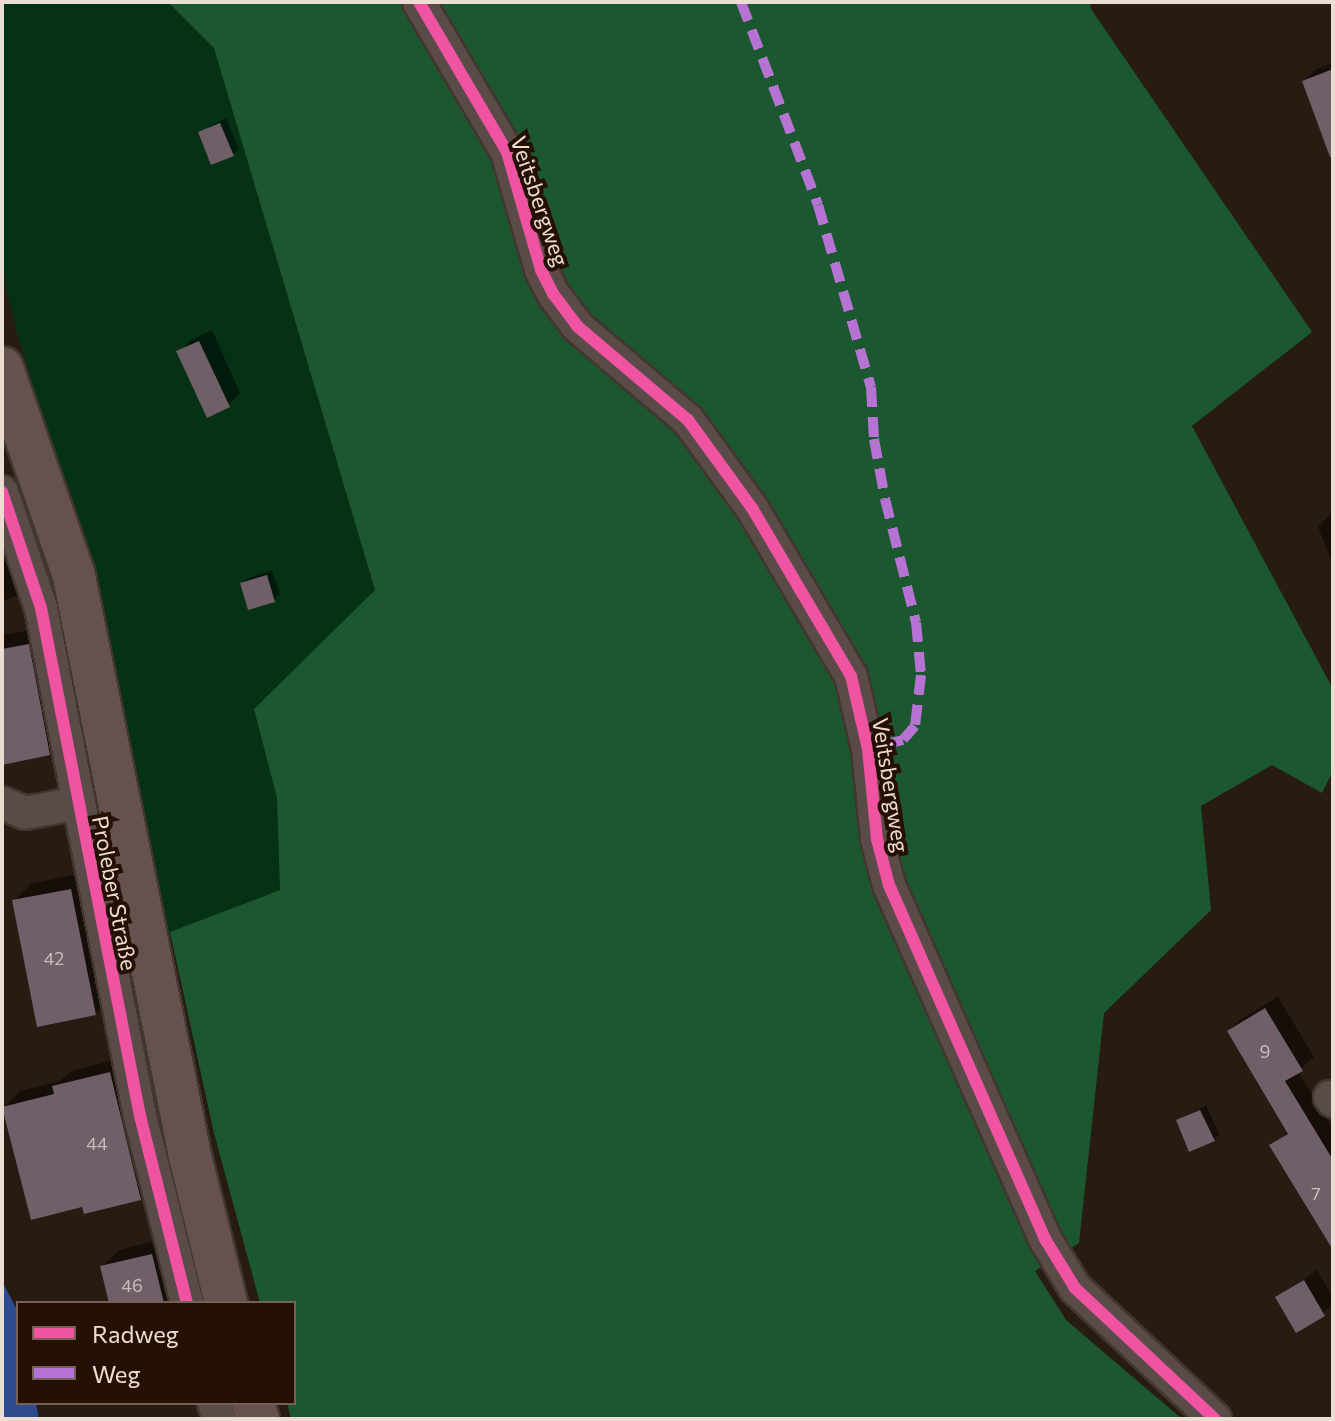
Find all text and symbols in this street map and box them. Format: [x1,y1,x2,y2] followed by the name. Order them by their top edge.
[505,132,575,270] street label: Veitsbergweg
[867,716,915,854] street label: Veitsbergweg
[87,813,143,973] street label: Proleber Straße
[44,947,64,969] house number: 42
[1260,1040,1270,1062] house number: 9
[86,1132,108,1154] house number: 44
[1311,1182,1321,1204] house number: 7
[121,1274,143,1296] house number: 46
[16,1301,296,1405] legend
[92,1319,179,1348] text: Radweg
[92,1359,140,1388] text: Weg

